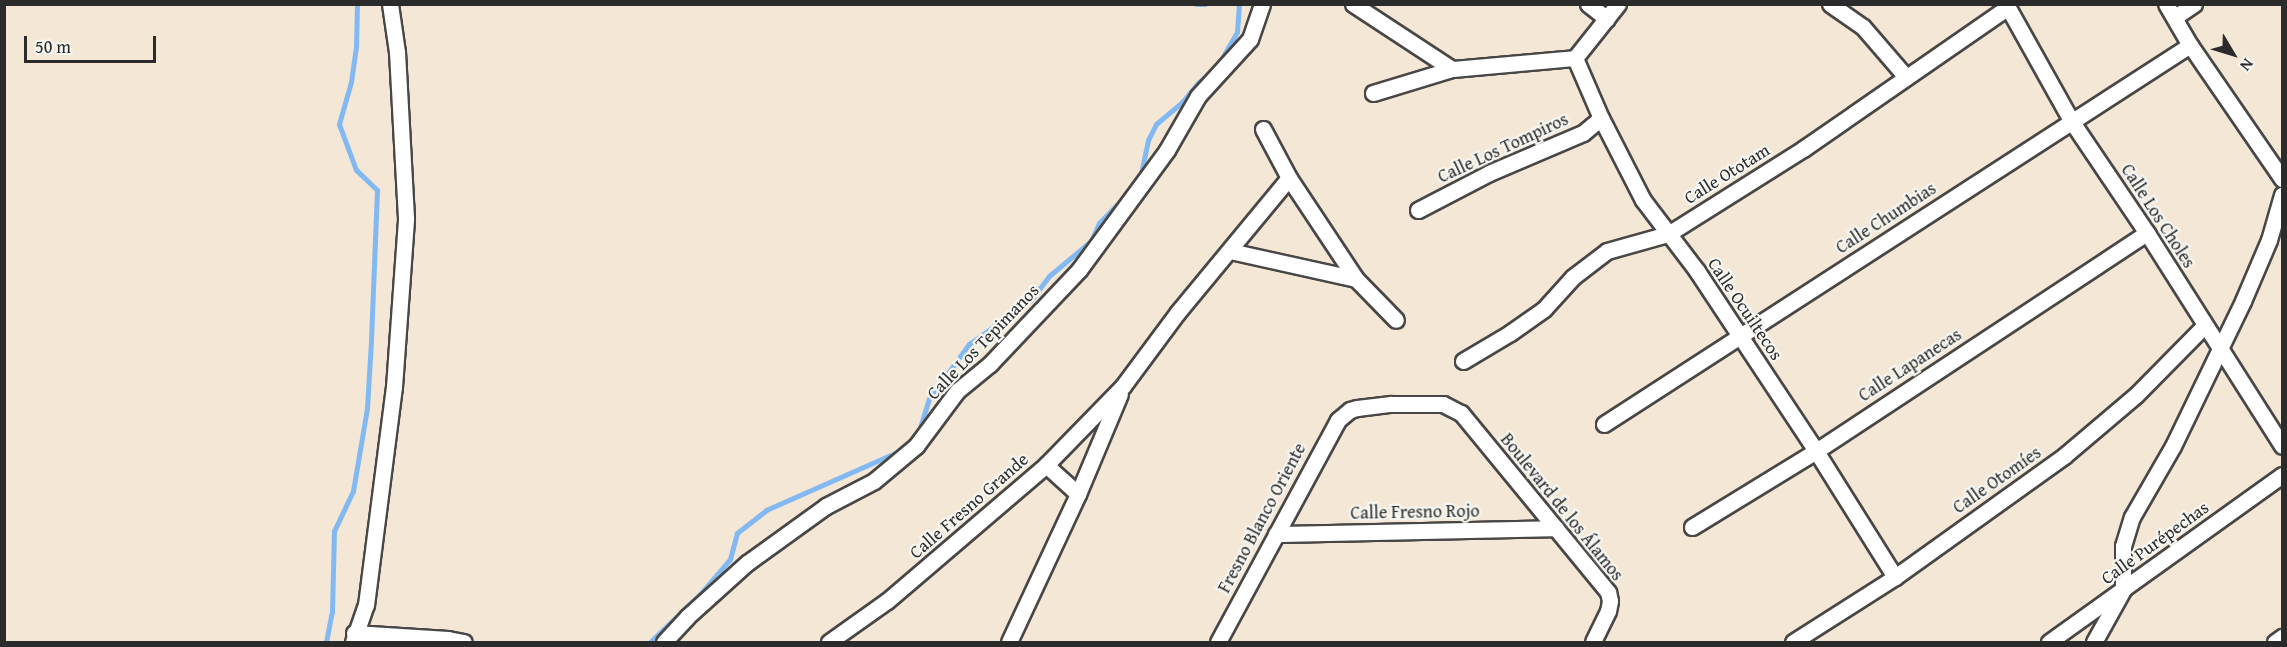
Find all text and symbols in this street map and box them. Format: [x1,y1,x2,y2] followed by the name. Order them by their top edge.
[27,24,159,62] scale bar
[2203,24,2263,84] north arrow
[35,33,71,60] text: 50 m
[2234,53,2260,77] text: N
[1434,108,1572,188] street label: Calle Los Tompiros
[1680,139,1774,209] street label: Calle Ototam
[2116,160,2200,272] street label: Calle Los Choles
[1832,178,1940,258] street label: Calle Chumbias
[1703,254,1787,364] street label: Calle Ocuiltecos
[922,280,1044,404] street label: Calle Los Tepimanos
[1854,324,1966,406] street label: Calle Lapanecas
[1496,429,1628,585] street label: Boulevard de los Álamos
[1213,439,1311,597] street label: Fresno Blanco Oriente
[1949,442,2045,518] street label: Calle Otomíes
[905,449,1033,563] street label: Calle Fresno Grande
[2097,497,2213,589] street label: Calle Purépechas
[1350,500,1480,524] street label: Calle Fresno Rojo

